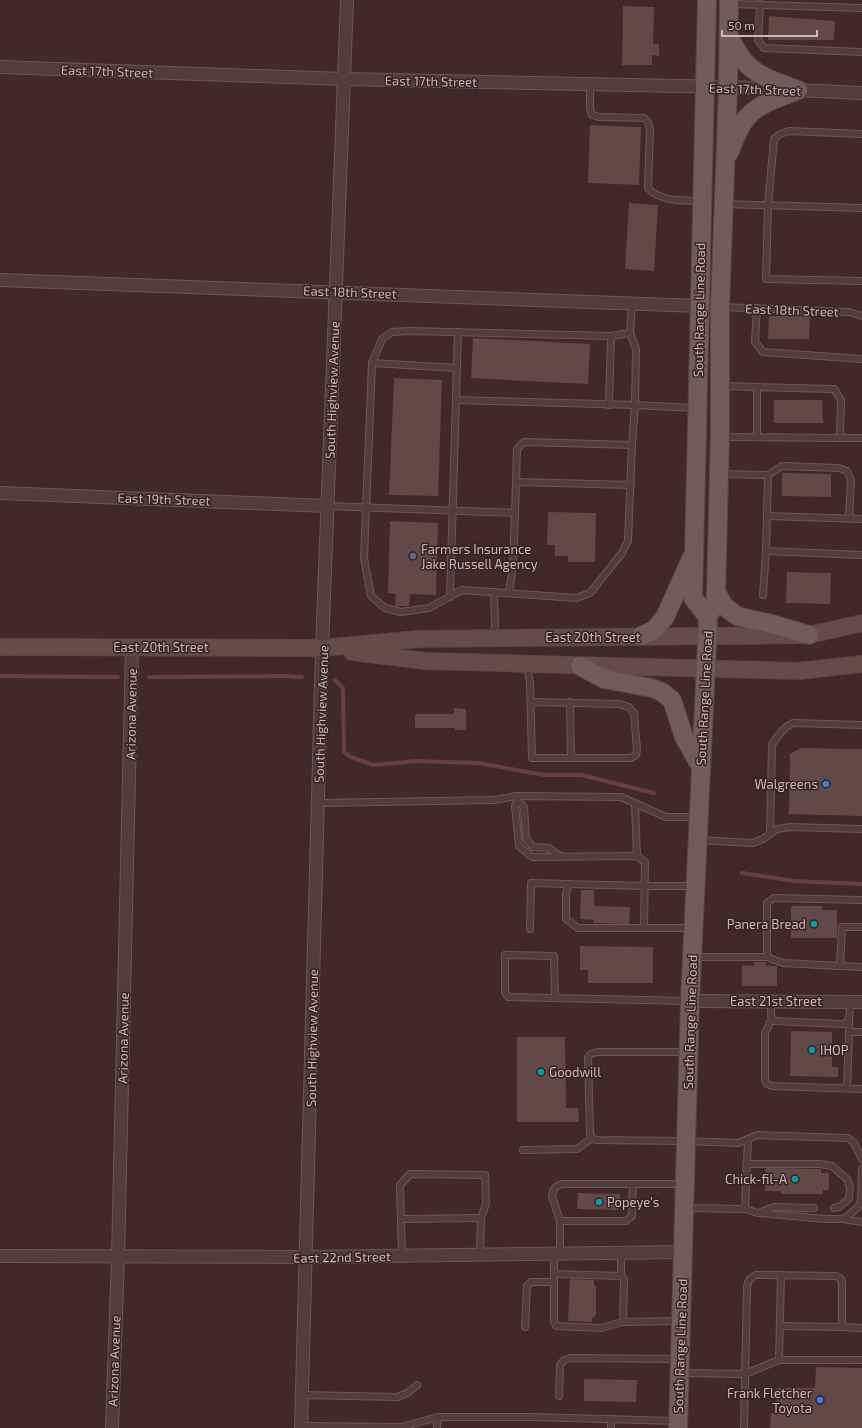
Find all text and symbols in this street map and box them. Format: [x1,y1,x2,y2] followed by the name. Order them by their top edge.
[722,12,817,38] scale bar
[728,18,755,32] text: 50 m
[61,61,153,81] street label: East 17th Street
[385,72,477,90] street label: East 17th Street
[709,79,801,99] street label: East 17th Street
[690,243,708,377] street label: South Range Line Road
[303,282,397,302] street label: East 18th Street
[745,300,839,320] street label: East 18th Street
[322,321,342,459] street label: South Highview Avenue
[117,489,211,509] street label: East 19th Street
[421,541,538,572] place label: Farmers Insurance Jake Russell Agency
[408,551,418,561] marker: Farmers Insurance Jake Russell Agency
[545,629,641,645] street label: East 20th Street
[692,630,716,766] street label: South Range Line Road
[113,639,209,655] street label: East 20th Street
[311,645,331,783] street label: South Highview Avenue
[122,668,140,760] street label: Arizona Avenue
[754,776,818,792] place label: Walgreens
[821,779,831,789] marker: Walgreens
[727,916,806,932] place label: Panera Bread
[809,919,819,929] marker: Panera Bread
[680,954,700,1090] street label: South Range Line Road
[303,969,321,1107] street label: South Highview Avenue
[114,992,132,1084] street label: Arizona Avenue
[730,993,822,1009] street label: East 21st Street
[820,1042,849,1058] place label: IHOP
[807,1045,817,1055] marker: IHOP
[549,1064,601,1080] place label: Goodwill
[536,1067,546,1077] marker: Goodwill
[725,1171,787,1187] place label: Chick-fil-A
[790,1174,800,1184] marker: Chick-fil-A
[607,1194,659,1210] place label: Popeye's
[594,1197,604,1207] marker: Popeye's
[293,1248,391,1266] street label: East 22nd Street
[670,1278,690,1414] street label: South Range Line Road
[104,1315,124,1407] street label: Arizona Avenue
[727,1385,812,1416] place label: Frank Fletcher Toyota
[815,1395,825,1405] marker: Frank Fletcher Toyota

